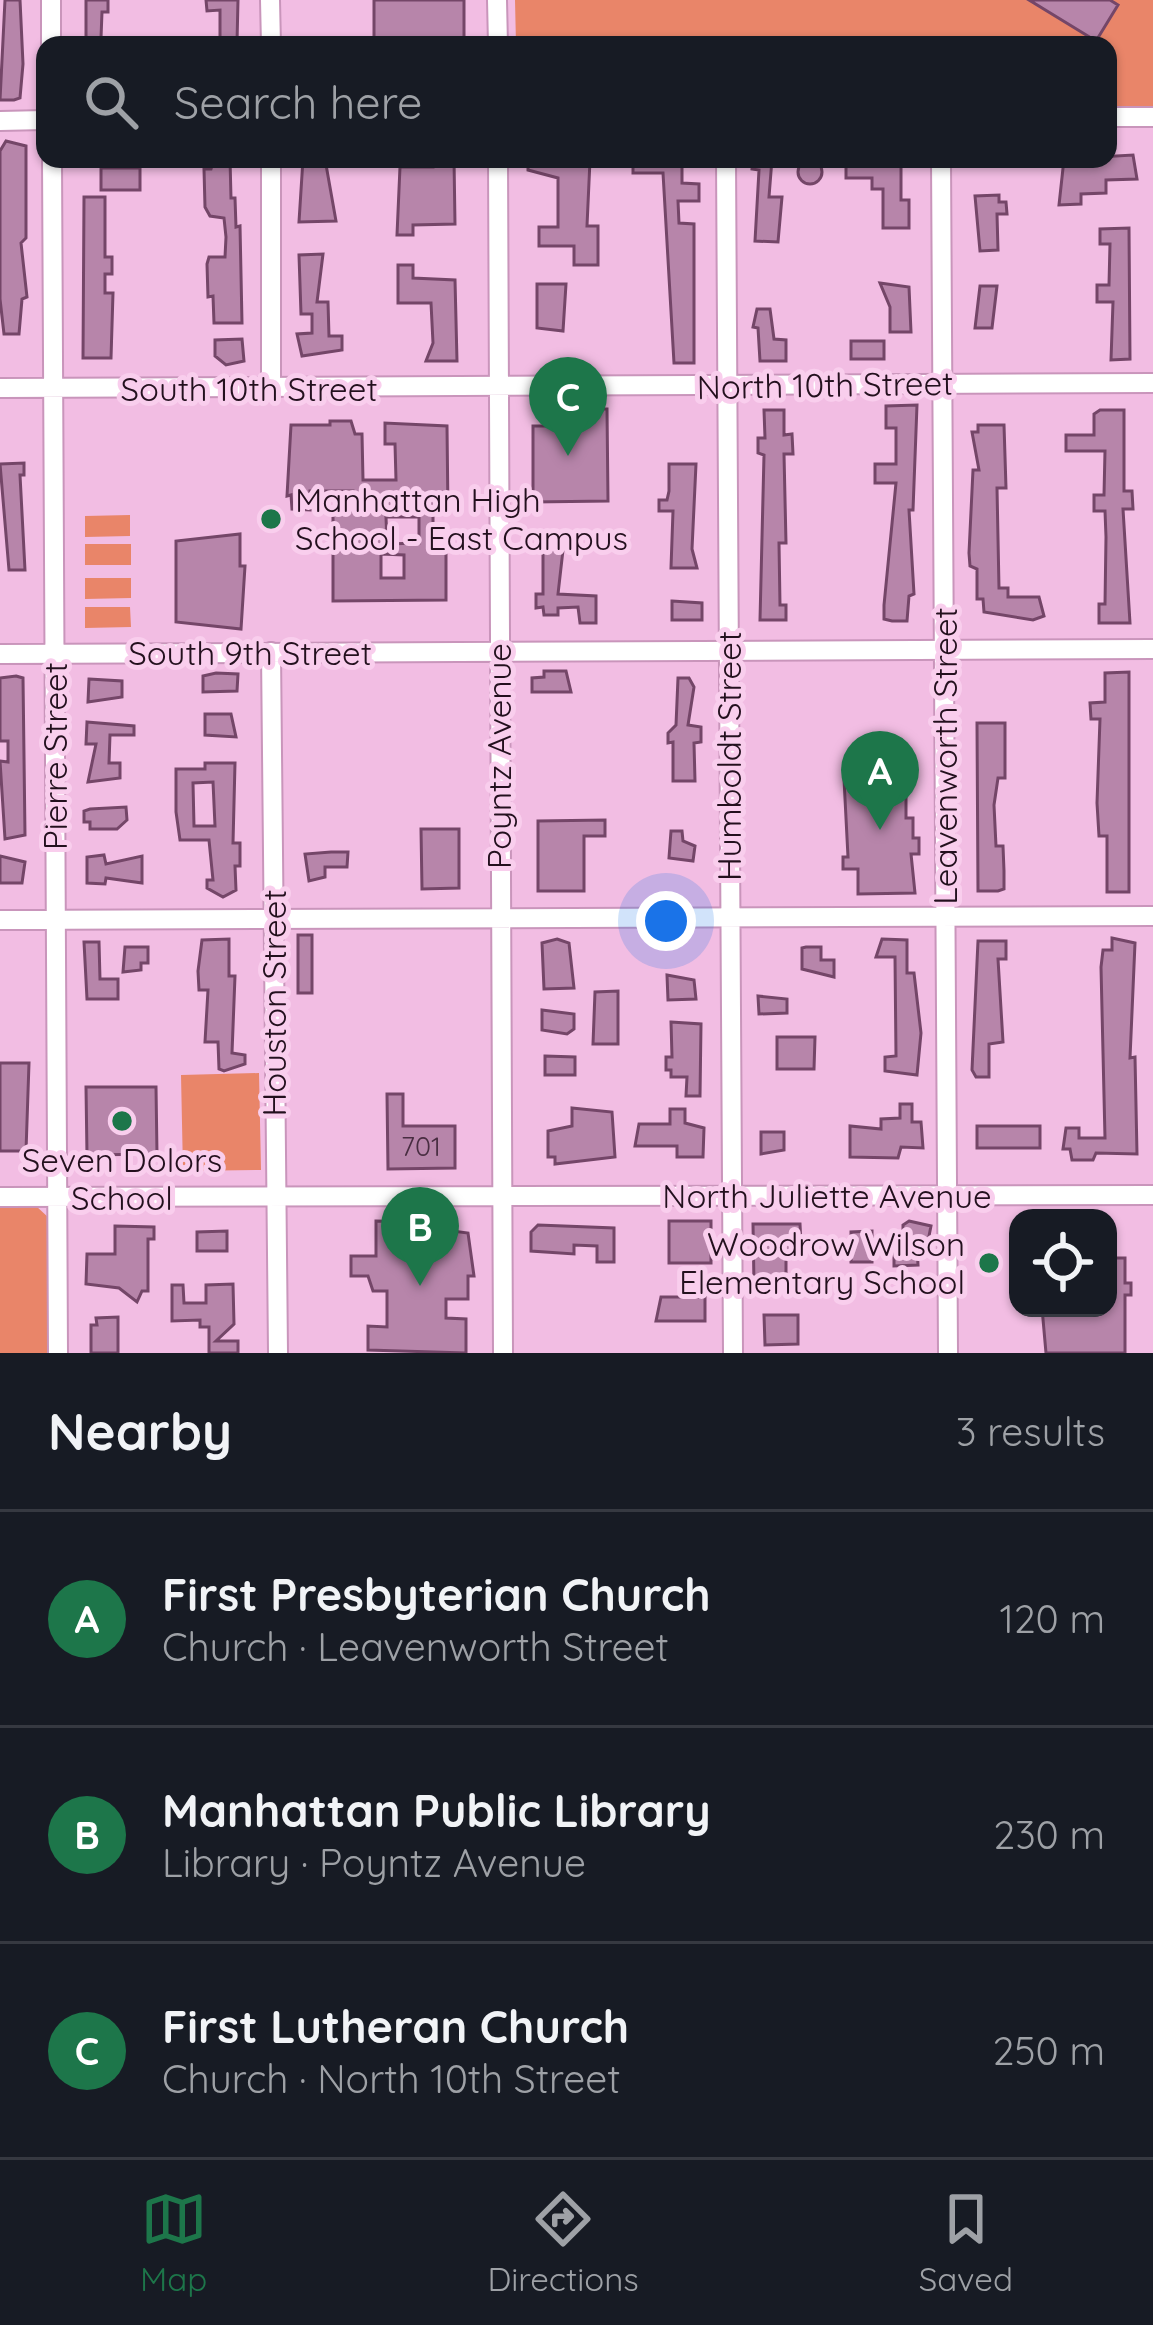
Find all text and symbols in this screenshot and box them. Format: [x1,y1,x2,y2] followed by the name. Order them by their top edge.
[36,36,1117,168] search box
[78,69,144,135] icon: search
[174,74,422,130] text: Search here
[529,357,607,456] pin: C
[696,362,954,407] street label: North 10th Street
[120,368,378,409] street label: South 10th Street
[295,479,628,558] place label: Manhattan High School - East Campus
[258,506,284,532] marker: Manhattan High School - East Campus
[924,607,965,905] street label: Leavenworth Street
[708,631,749,881] street label: Humboldt Street
[128,632,372,673] street label: South 9th Street
[478,643,519,869] street label: Poyntz Avenue
[34,662,75,850] street label: Pierre Street
[841,731,919,830] pin: A
[253,889,294,1117] street label: Houston Street
[636,891,696,951] your location
[109,1108,135,1134] marker: Seven Dolors School
[401,1129,441,1163] house number: 701
[22,1139,222,1218] place label: Seven Dolors School
[662,1175,992,1216] street label: North Juliette Avenue
[381,1187,459,1286] pin: B
[1009,1209,1117,1317] map controls
[1009,1209,1117,1317] button: locate
[679,1223,965,1302] place label: Woodrow Wilson Elementary School
[976,1250,1002,1276] marker: Woodrow Wilson Elementary School
[48,1399,232,1463] text: Nearby
[956,1407,1105,1456] text: 3 results
[162,1566,711,1622] text: First Presbyterian Church
[75,1594,99,1643] text: A
[1000,1594,1105,1643] text: 120 m
[162,1622,669,1671] text: Church · Leavenworth Street
[162,1782,711,1838] text: Manhattan Public Library
[74,1810,100,1859] text: B
[994,1810,1105,1859] text: 230 m
[162,1838,586,1887] text: Library · Poyntz Avenue
[162,1998,629,2054] text: First Lutheran Church
[75,2026,99,2075] text: C
[993,2026,1105,2075] text: 250 m
[162,2054,620,2103] text: Church · North 10th Street
[140,2186,207,2299] tab: Map
[487,2186,639,2299] tab: Directions
[919,2186,1013,2299] tab: Saved

